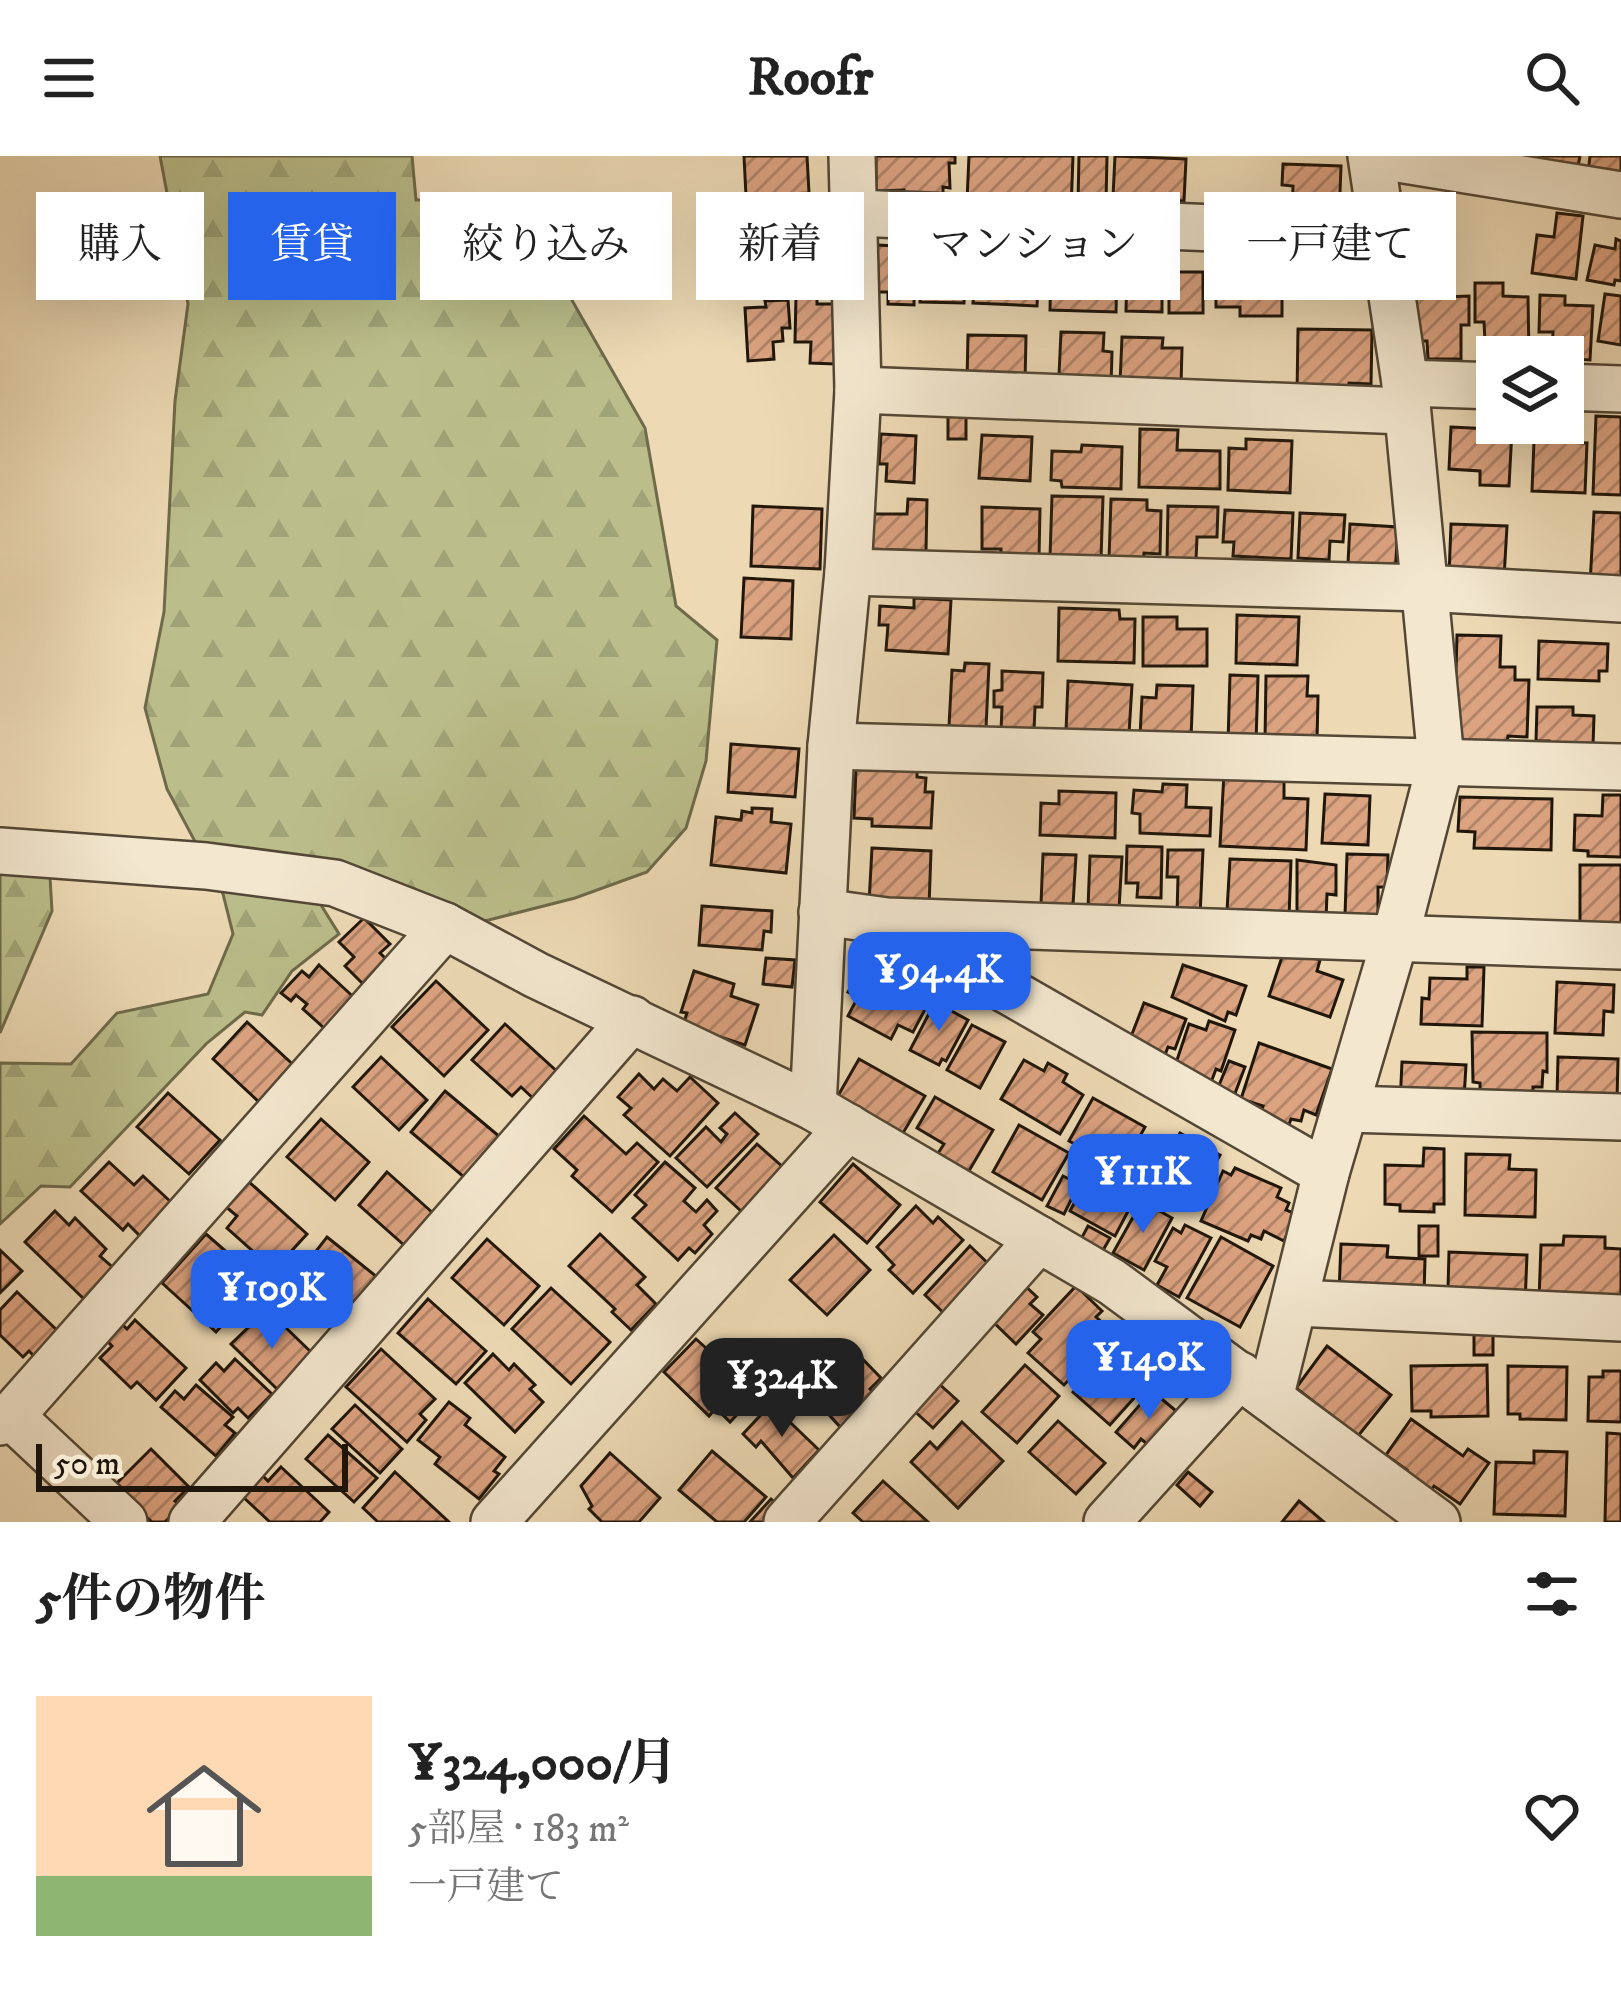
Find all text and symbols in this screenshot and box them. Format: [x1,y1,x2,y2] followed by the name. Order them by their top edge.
[36,45,102,111] icon: menu
[748,45,873,112] text: Roofr
[1519,45,1585,111] icon: search
[36,192,204,300] chip: 購入
[228,192,396,300] chip: 賃貸
[420,192,672,300] chip: 絞り込み
[696,192,864,300] chip: 新着
[888,192,1180,300] chip: マンション
[1204,192,1456,300] chip: 一戸建て
[1476,336,1584,444] map controls
[1476,336,1584,444] button: layers
[841,932,1037,1034] pin: ¥94.4K
[875,946,1003,995] text: ¥94.4K
[1059,1134,1227,1236] pin: ¥111K
[1095,1148,1191,1197] text: ¥111K
[188,1250,356,1352] pin: ¥109K
[218,1264,326,1313] text: ¥109K
[1065,1320,1233,1422] pin: ¥140K
[1093,1334,1205,1383] text: ¥140K
[698,1338,866,1440] pin: ¥324K
[727,1352,837,1401] text: ¥324K
[36,1438,348,1491] scale bar
[54,1444,120,1485] text: 50 m
[1519,1561,1585,1627] icon: filters
[36,1568,265,1632] text: 5件の物件
[408,1732,678,1796] text: ¥324,000/月
[132,1744,276,1888] icon: home
[1519,1783,1585,1849] icon: heart
[408,1805,629,1854] text: 5部屋 · 183 m²
[408,1863,564,1912] text: 一戸建て

